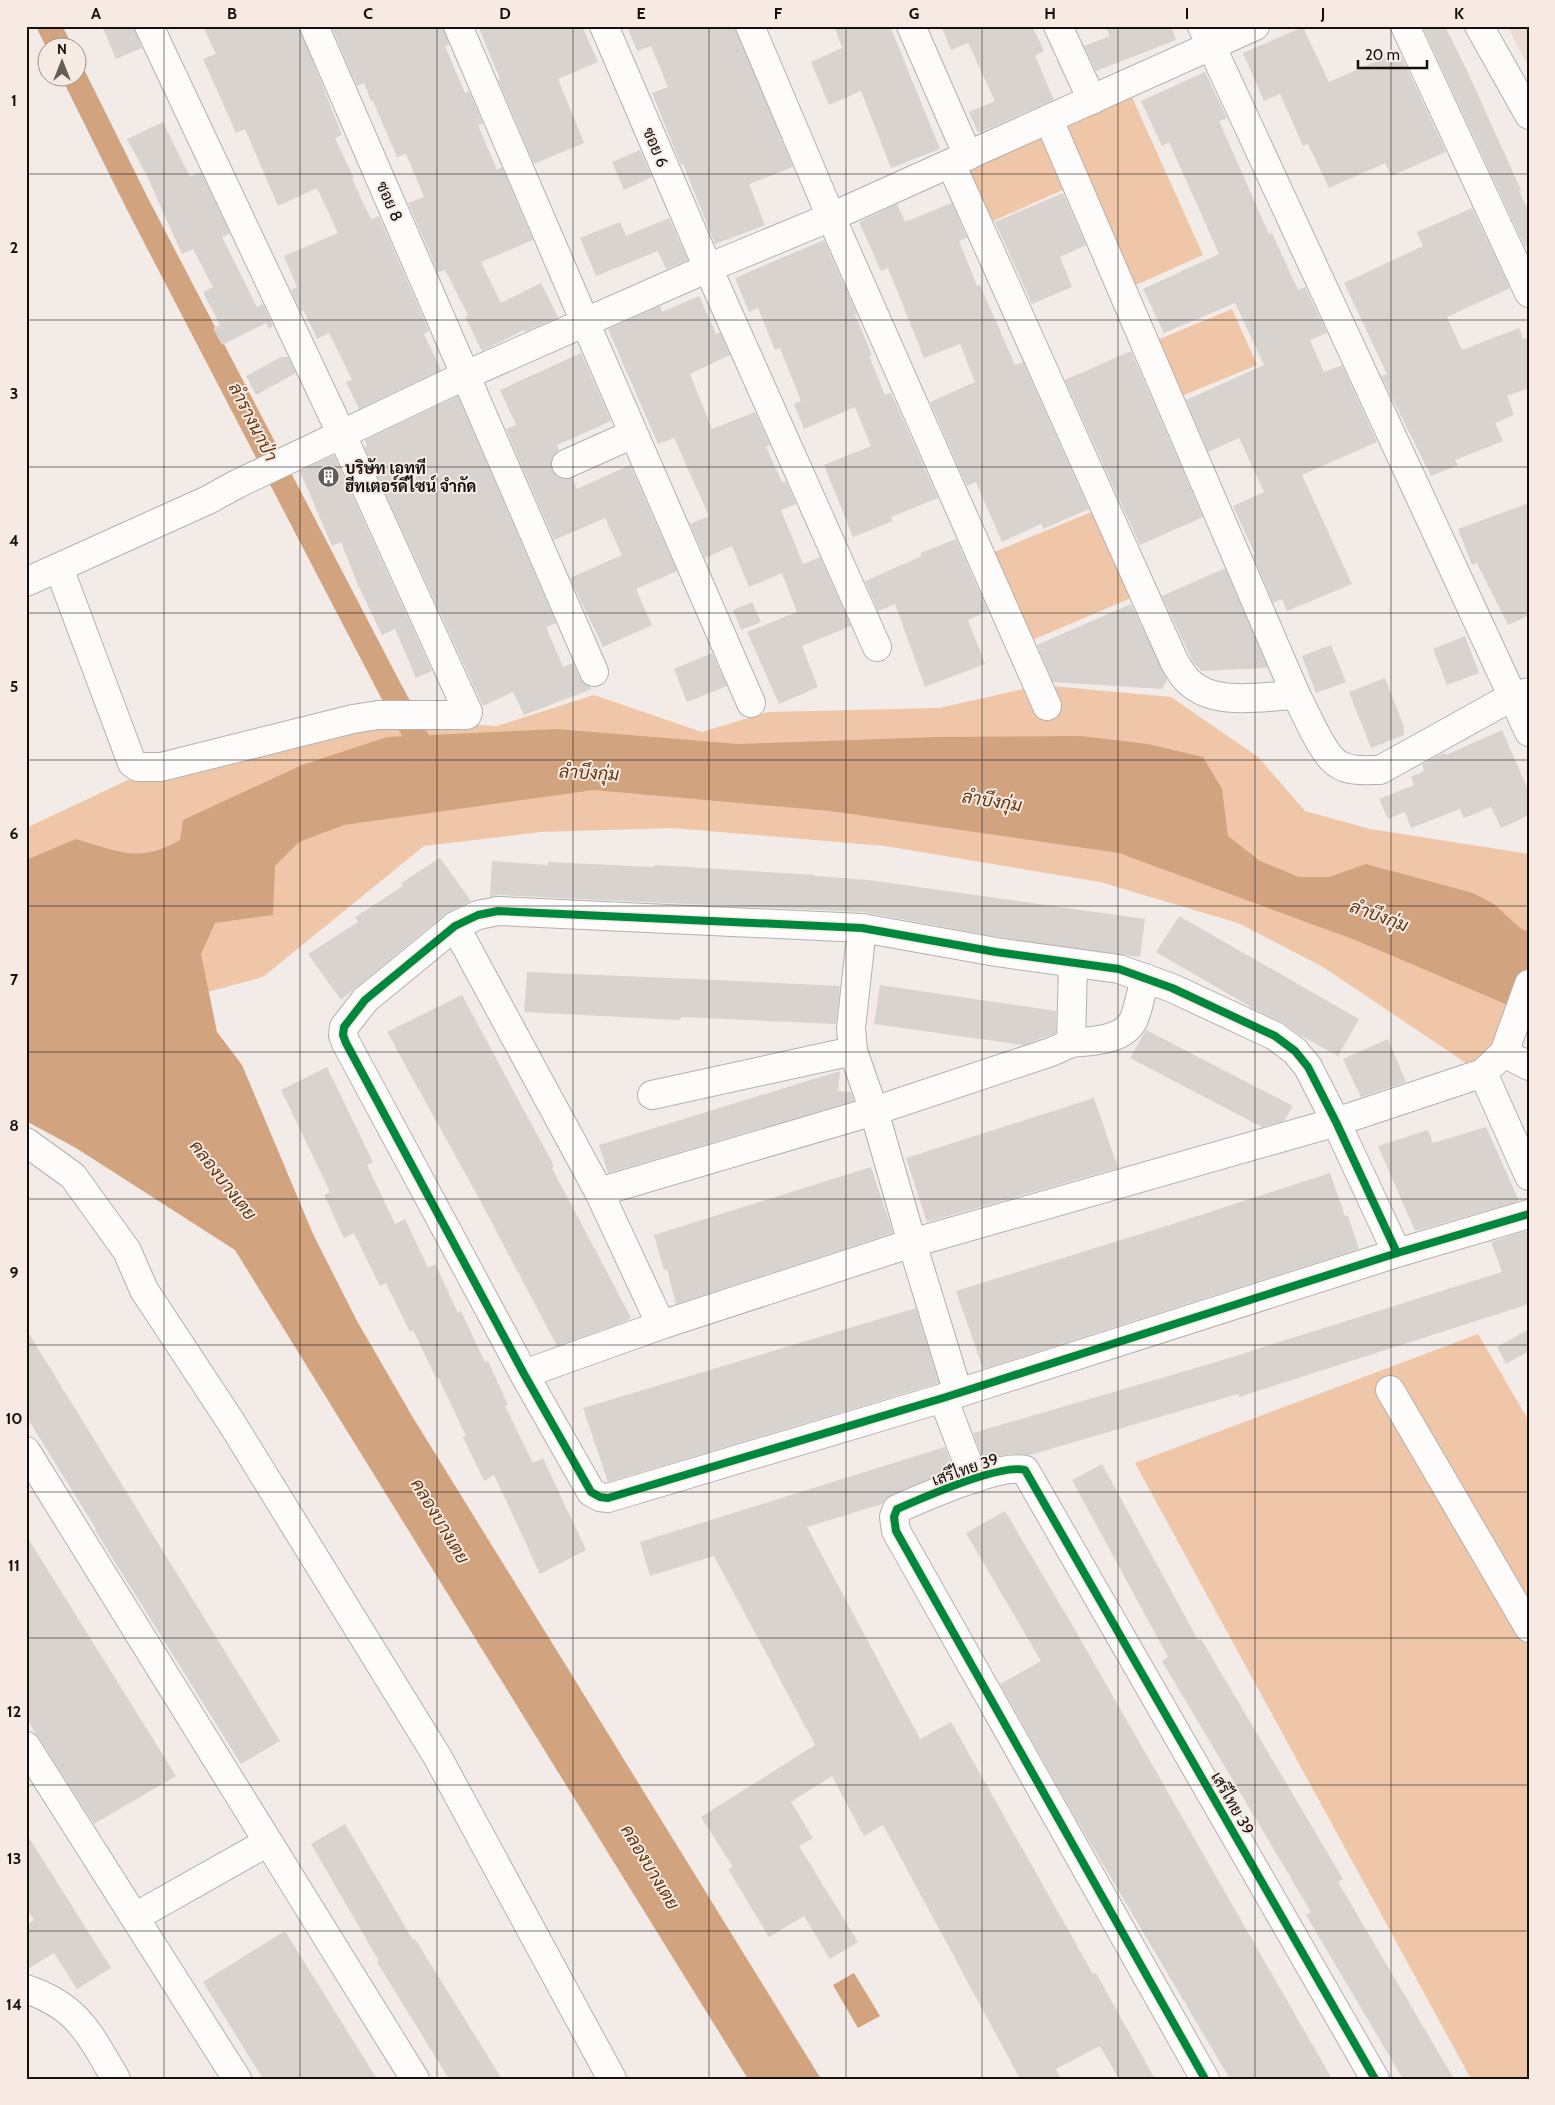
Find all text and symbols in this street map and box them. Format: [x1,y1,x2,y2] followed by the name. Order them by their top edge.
[91,4,101,23] text: A
[227,4,237,23] text: B
[363,4,373,23] text: C
[499,4,511,23] text: D
[636,4,646,23] text: E
[774,4,783,23] text: F
[909,4,919,23] text: G
[1044,4,1056,23] text: H
[1185,4,1189,23] text: I
[1320,4,1325,23] text: J
[1454,4,1464,23] text: K
[38,38,88,88] north arrow
[1358,38,1426,70] scale bar
[57,40,67,58] text: N
[1365,46,1400,64] text: 20 m
[11,91,17,110] text: 1
[639,125,672,170] street label: ซอย 6
[372,178,407,224] street label: ซอย 8
[10,238,18,257] text: 2
[224,379,282,465] water label: ลำรางนาป่า
[10,384,18,403] text: 3
[345,458,476,496] place label: บริษัท เอทูที ฮีทเตอร์ดีไซน์ จำกัด
[317,465,341,489] building icon: บริษัท เอทูที ฮีทเตอร์ดีไซน์ จำกัด
[9,531,19,550] text: 4
[10,677,18,696] text: 5
[558,759,620,787] water label: ลำบึงกุ่ม
[960,784,1024,818] water label: ลำบึงกุ่ม
[10,824,19,843] text: 6
[1347,894,1411,938] water label: ลำบึงกุ่ม
[10,970,19,989] text: 7
[9,1116,19,1135] text: 8
[185,1136,261,1224] water label: คลองบางเตย
[10,1263,19,1282] text: 9
[5,1409,23,1428] text: 10
[929,1447,1001,1490] street label: เสรีไทย 39
[406,1474,474,1568] water label: คลองบางเตย
[8,1556,20,1575] text: 11
[7,1702,21,1721] text: 12
[1207,1768,1260,1838] street label: เสรีไทย 39
[616,1820,684,1914] water label: คลองบางเตย
[7,1849,21,1868] text: 13
[6,1995,22,2014] text: 14

